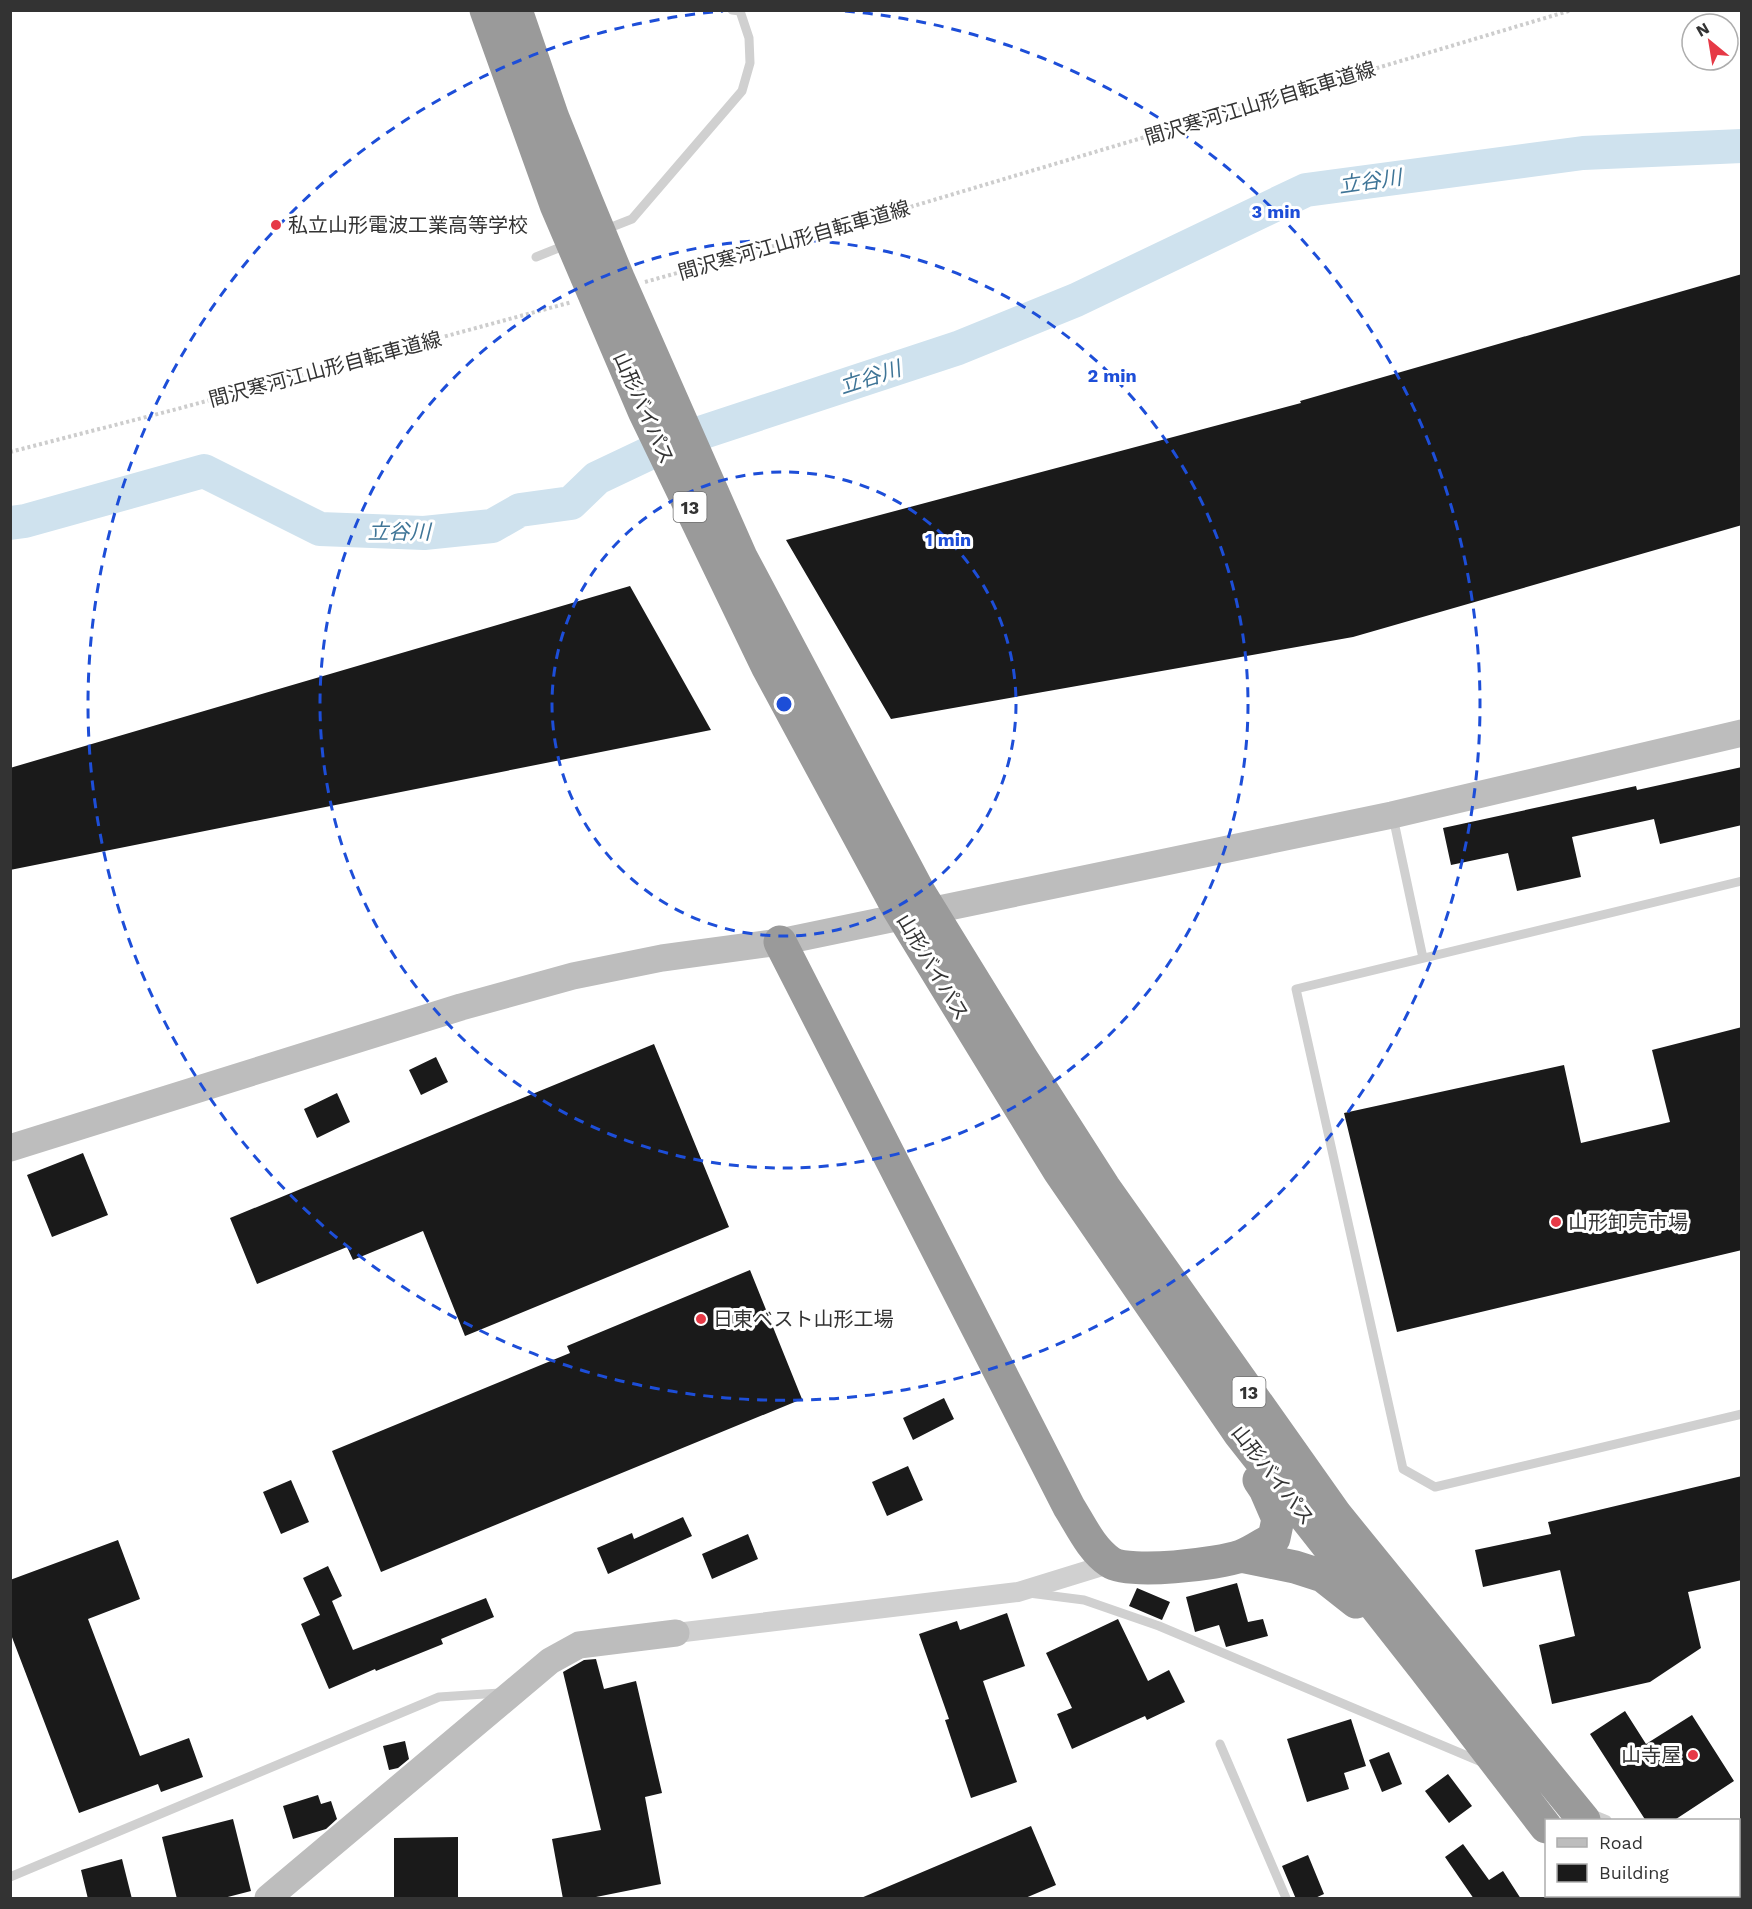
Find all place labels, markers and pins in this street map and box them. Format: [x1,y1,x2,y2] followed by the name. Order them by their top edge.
[288,213,528,237] place label: 私立山形電波工業高等学校
[269,218,283,232] marker: 私立山形電波工業高等学校
[774,694,794,714] centre of rings
[1568,1210,1688,1234] place label: 山形卸売市場
[1549,1215,1563,1229] marker: 山形卸売市場
[713,1307,893,1331] place label: 日東ベスト山形工場
[694,1312,708,1326] marker: 日東ベスト山形工場
[1621,1743,1681,1767] place label: 山寺屋
[1686,1748,1700,1762] marker: 山寺屋

